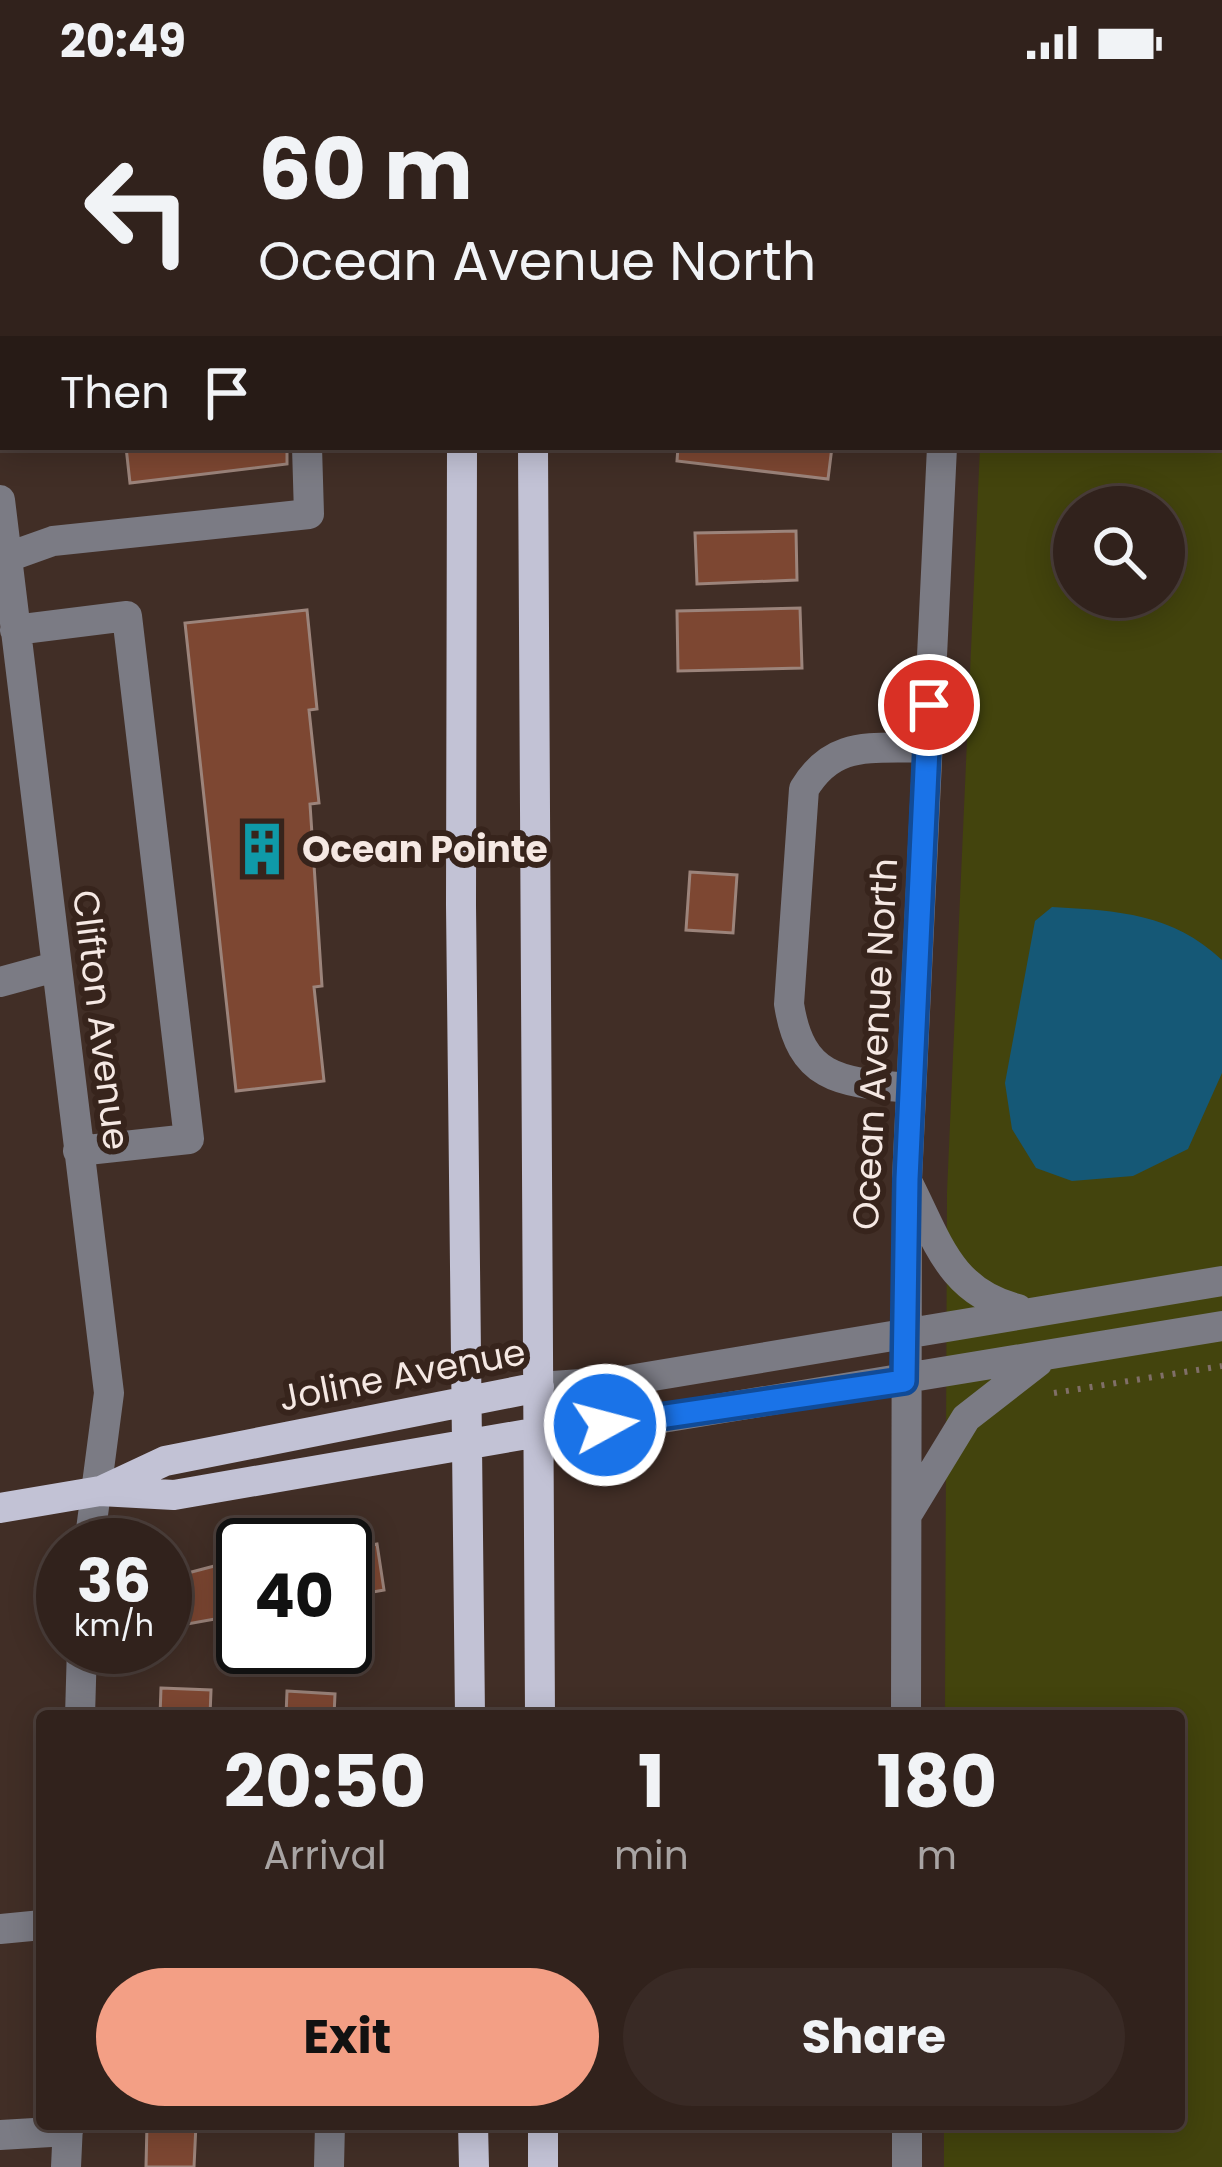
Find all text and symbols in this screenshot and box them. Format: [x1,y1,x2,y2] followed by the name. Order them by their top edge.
[60,10,186,73] text: 20:49
[258,111,473,228] text: 60 m
[60,132,216,288] icon: left
[258,223,816,299] text: Ocean Avenue North
[194,360,260,426] icon: arrive
[60,361,170,424] text: Then
[1053,486,1185,618] map controls
[1053,486,1185,618] button: search
[878,654,980,756] pin
[896,672,962,738] icon: arrive
[233,820,291,878] building icon: Ocean Pointe
[302,824,548,875] place label: Ocean Pointe
[840,857,910,1231] street label: Ocean Avenue North
[60,887,142,1153] street label: Clifton Avenue
[274,1326,530,1424] street label: Joline Avenue
[542,1362,668,1488] position arrow
[216,1518,372,1674] speed limit sign: 40
[77,1539,151,1623] text: 36
[74,1604,154,1647] text: km/h
[224,1731,426,1832] text: 20:50
[638,1731,665,1832] text: 1
[876,1731,997,1832] text: 180
[264,1828,386,1883] text: Arrival
[614,1828,689,1883] text: min
[917,1828,957,1883] text: m
[96,1968,599,2106] button: Exit
[623,1968,1125,2106] button: Share

